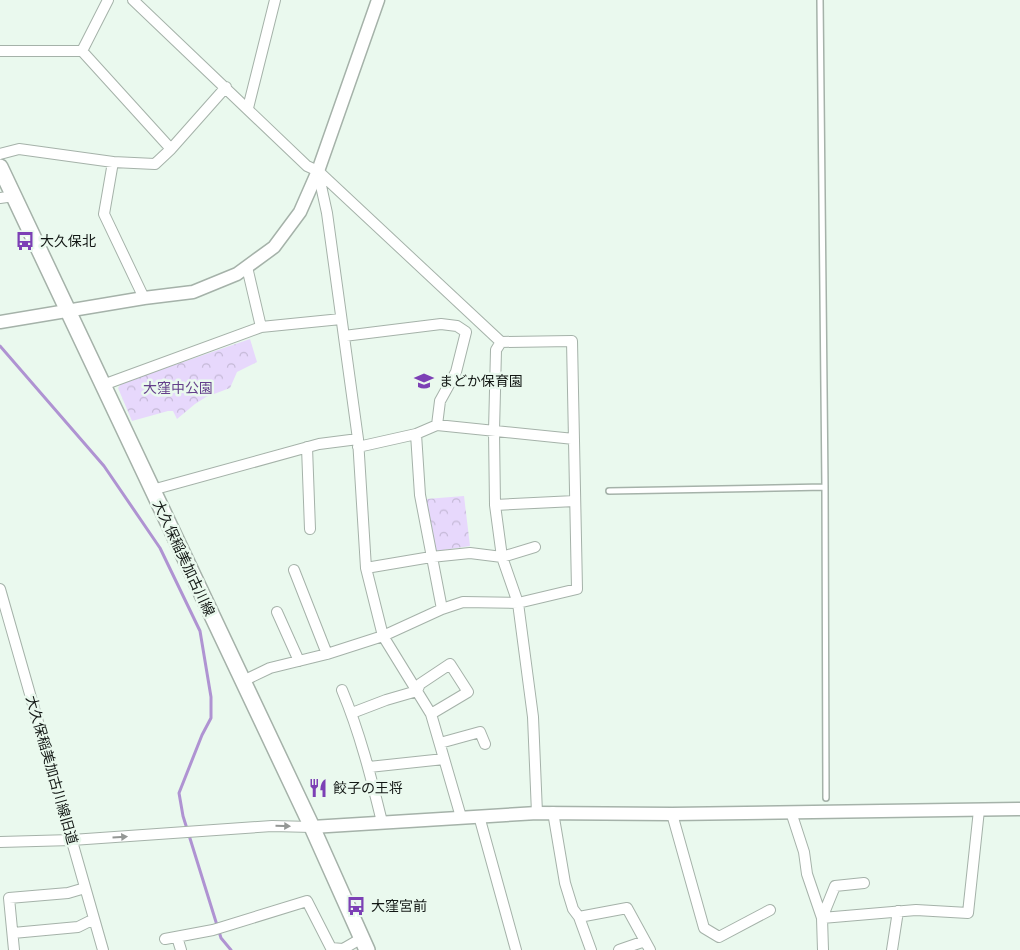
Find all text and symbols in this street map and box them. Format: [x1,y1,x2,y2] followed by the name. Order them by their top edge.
[14,230,36,252] bus stop icon: 大久保北
[40,233,96,249] place label: 大久保北
[413,370,435,392] school or university icon: まどか保育園
[439,373,523,389] place label: まどか保育園
[143,380,213,396] park label: 大窪中公園
[150,498,218,618] street label: 大久保稲美加古川線
[23,694,81,846] street label: 大久保稲美加古川線旧道
[307,777,329,799] restaurant icon: 餃子の王将
[333,780,403,796] place label: 餃子の王将
[275,823,291,831] one-way arrow
[113,832,129,840] one-way arrow
[345,895,367,917] bus stop icon: 大窪宮前
[371,898,427,914] place label: 大窪宮前

